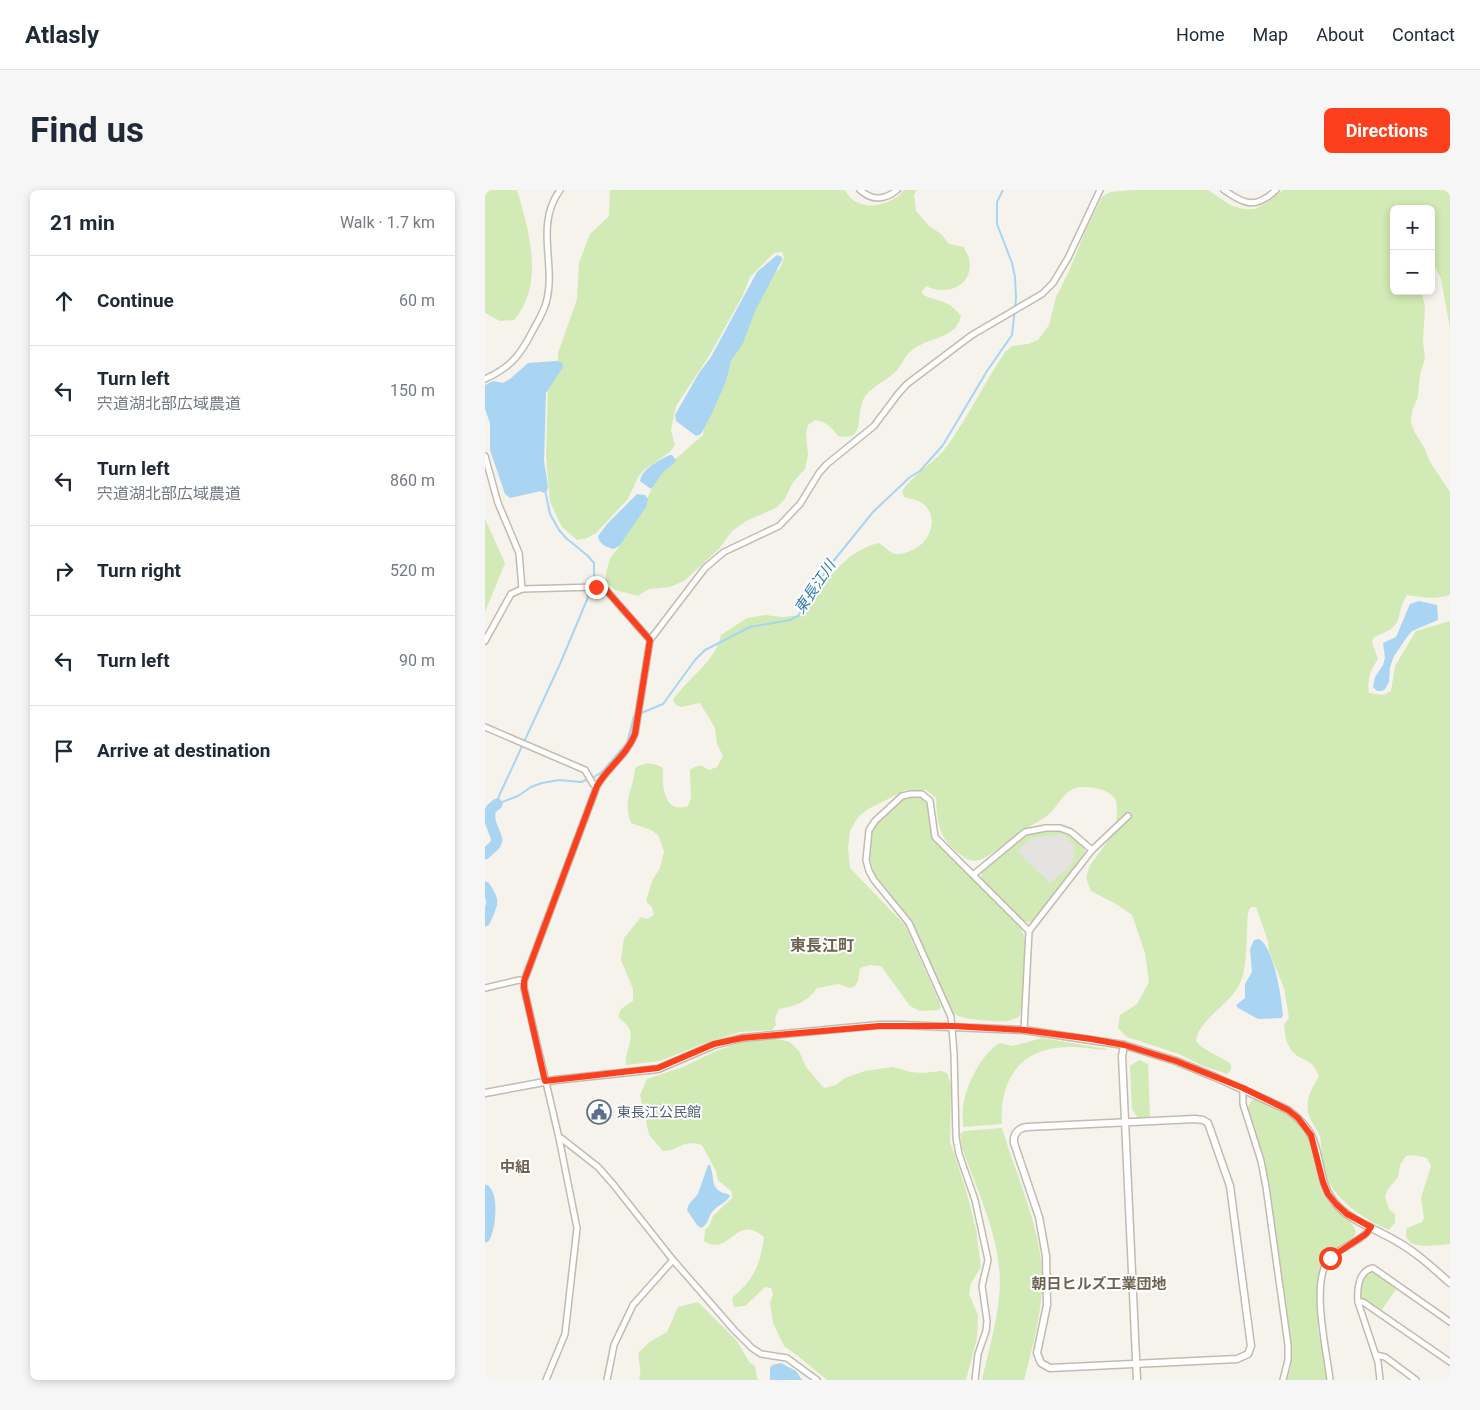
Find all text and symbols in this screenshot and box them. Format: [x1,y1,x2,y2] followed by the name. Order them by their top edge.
[25,21,99,49] text: Atlasly
[1176,24,1225,45] text: Home
[1253,24,1288,45] text: Map
[1316,24,1364,45] text: About
[1392,24,1455,45] text: Contact
[1324,108,1450,153] button: Directions
[30,110,144,151] text: Find us
[1390,205,1435,295] map controls
[1390,205,1435,250] button: +
[50,211,115,235] text: 21 min
[340,213,435,232] text: Walk · 1.7 km
[1390,250,1435,295] button: −
[50,287,78,315] icon: ahead
[97,289,174,312] text: Continue
[399,291,435,310] text: 60 m
[97,367,170,390] text: Turn left
[50,377,78,405] icon: left
[390,381,435,400] text: 150 m
[97,394,241,413] text: 宍道湖北部広域農道
[97,457,170,480] text: Turn left
[50,467,78,495] icon: left
[390,471,435,490] text: 860 m
[97,484,241,503] text: 宍道湖北部広域農道
[791,555,840,617] water label: 東長江川
[50,557,78,585] icon: right
[97,559,181,582] text: Turn right
[390,561,435,580] text: 520 m
[585,576,608,599] route end
[50,647,78,675] icon: left
[97,649,170,672] text: Turn left
[399,651,435,670] text: 90 m
[50,737,78,765] icon: arrive
[97,739,270,762] text: Arrive at destination
[790,936,854,955] district label: 東長江町
[586,1099,612,1125] public building icon: 東長江公民館
[617,1104,701,1120] place label: 東長江公民館
[500,1158,530,1176] district label: 中組
[1319,1247,1342,1270] route start
[1031,1275,1167,1293] district label: 朝日ヒルズ工業団地

